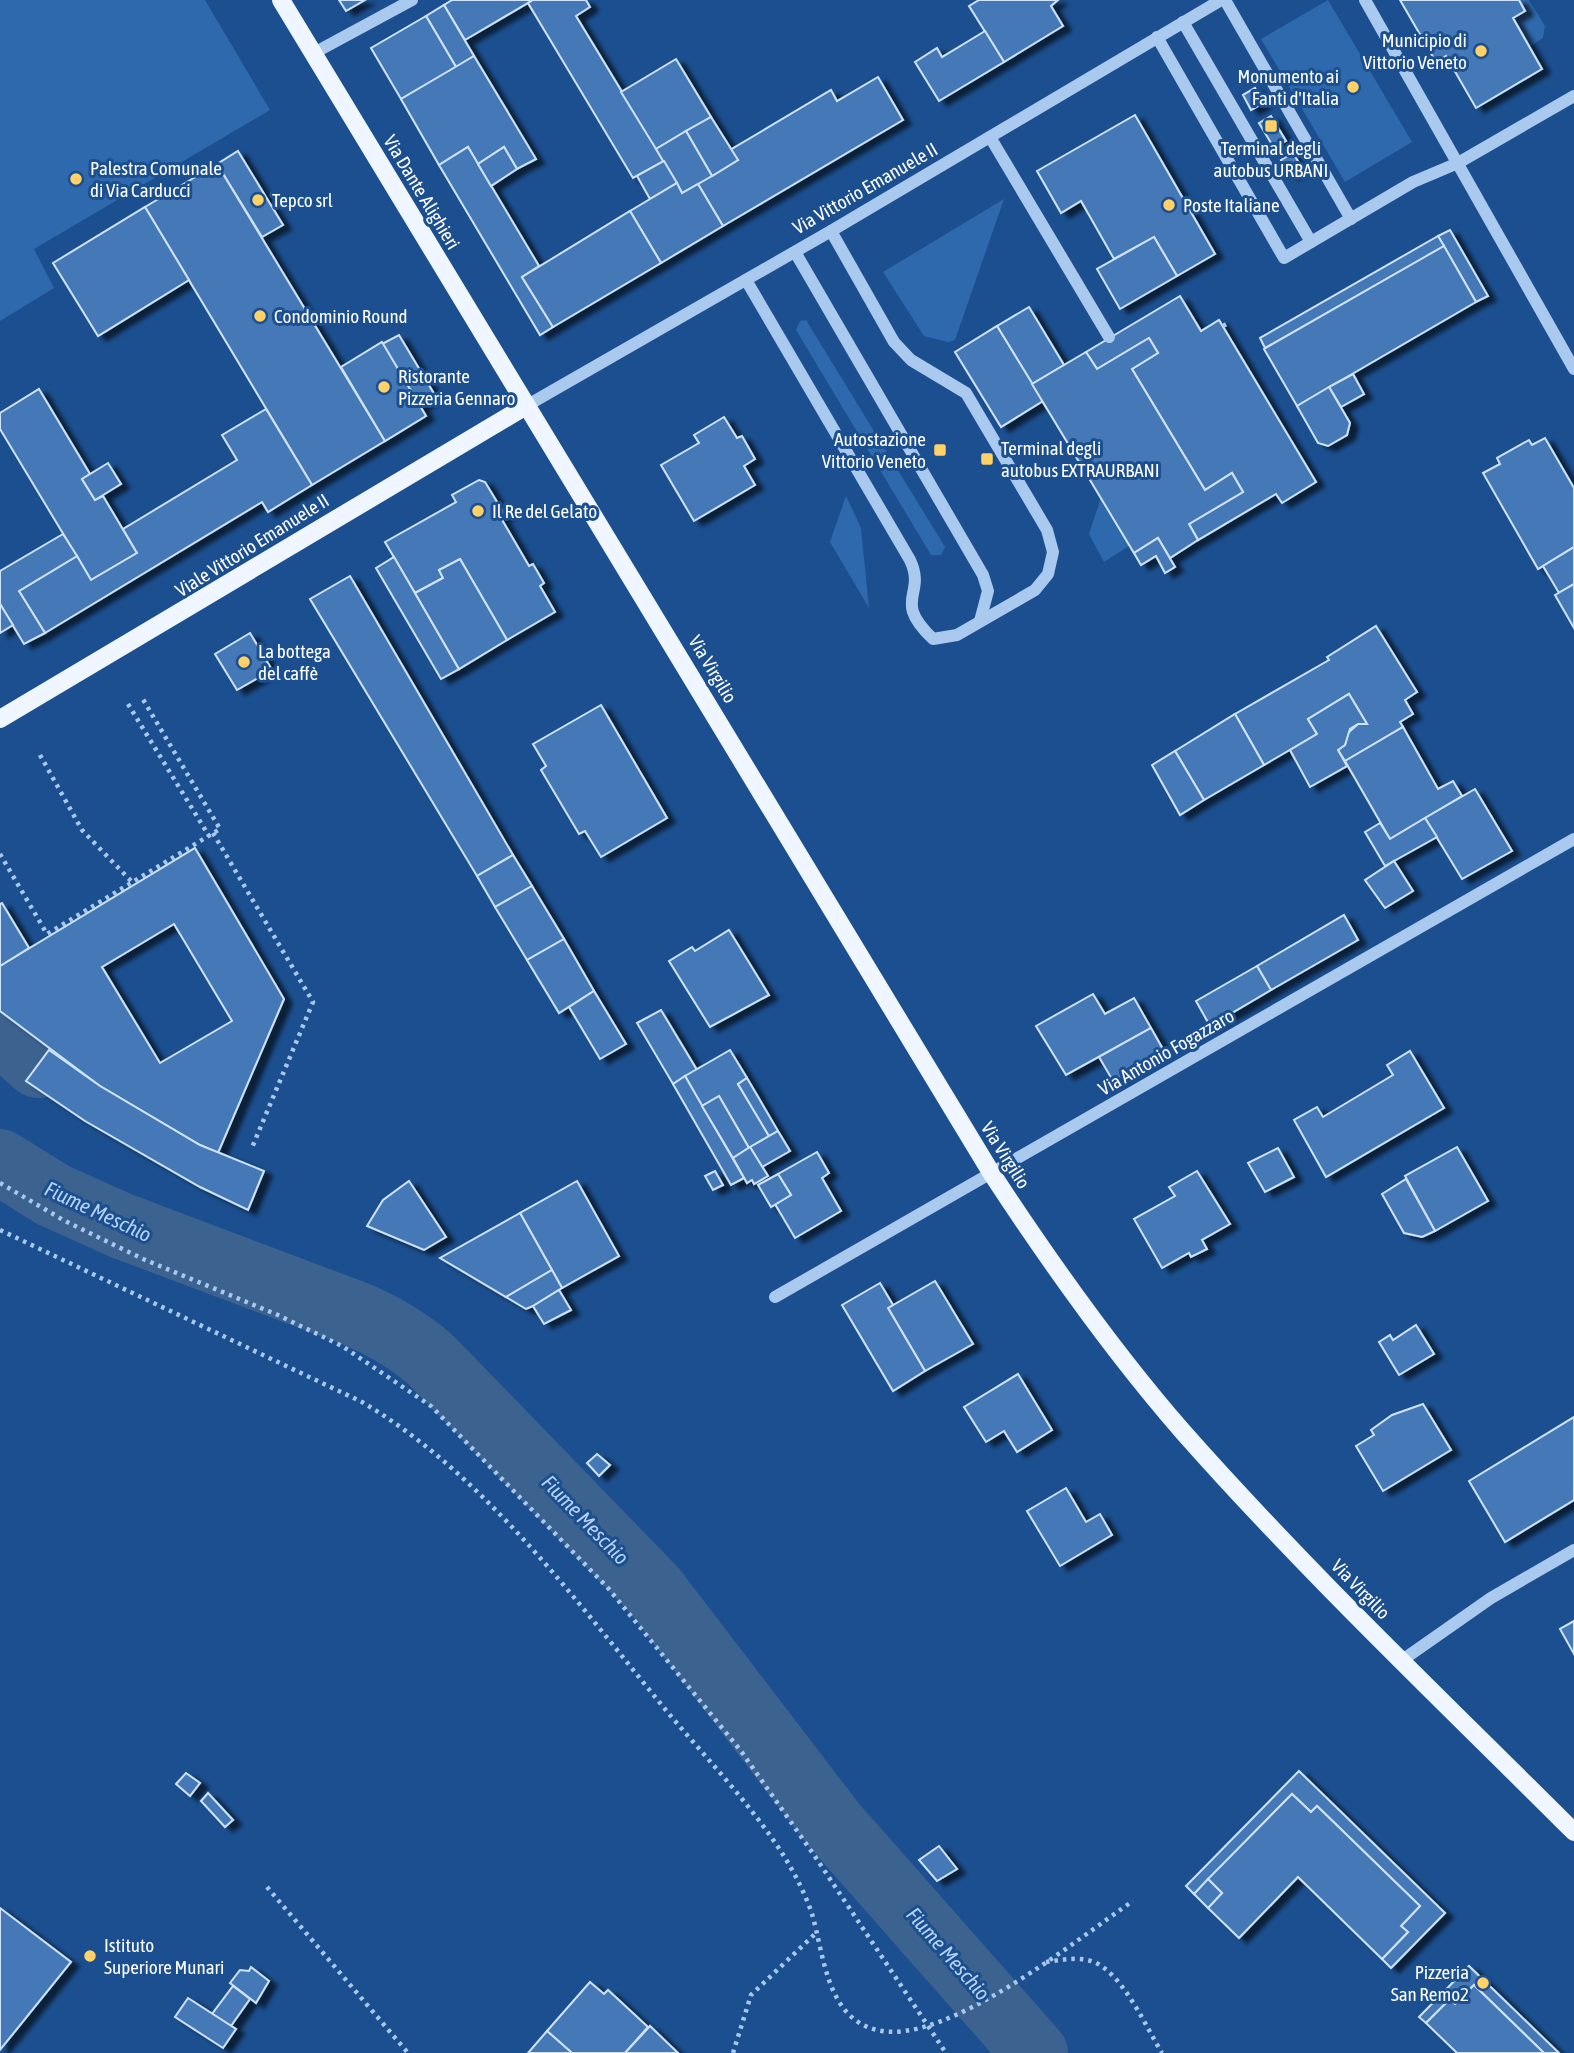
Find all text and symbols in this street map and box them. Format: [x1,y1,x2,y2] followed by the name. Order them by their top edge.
[1363,29,1467,73] place label: Municipio di Vittorio Veneto
[1473,43,1489,59] marker: Municipio di Vittorio Veneto
[1237,65,1339,109] place label: Monumento ai Fanti d'Italia
[1345,79,1361,95] marker: Monumento ai Fanti d'Italia
[1263,118,1279,134] marker: Terminal degli autobus URBANI
[379,131,465,253] street label: Via Dante Alighieri
[1214,137,1328,181] place label: Terminal degli autobus URBANI
[789,138,941,238] street label: Via Vittorio Emanuele II
[90,157,222,201] place label: Palestra Comunale di Via Carducci
[68,171,84,187] marker: Palestra Comunale di Via Carducci
[272,189,333,211] place label: Tepco srl
[250,192,266,208] marker: Tepco srl
[1183,194,1280,216] place label: Poste Italiane
[1161,197,1177,213] marker: Poste Italiane
[274,305,408,327] place label: Condominio Round
[252,308,268,324] marker: Condominio Round
[398,365,515,409] place label: Ristorante Pizzeria Gennaro
[376,379,392,395] marker: Ristorante Pizzeria Gennaro
[822,428,926,472] place label: Autostazione Vittorio Veneto
[1001,437,1160,481] place label: Terminal degli autobus EXTRAURBANI
[932,442,948,458] marker: Autostazione Vittorio Veneto
[979,451,995,467] marker: Terminal degli autobus EXTRAURBANI
[171,489,333,601] street label: Viale Vittorio Emanuele II
[492,500,597,522] place label: Il Re del Gelato
[470,503,486,519] marker: Il Re del Gelato
[684,631,742,707] street label: Via Virgilio
[258,640,331,684] place label: La bottega del caffè
[236,654,252,670] marker: La bottega del caffè
[1094,1004,1238,1100] street label: Via Antonio Fogazzaro
[977,1117,1035,1193] street label: Via Virgilio
[41,1176,156,1246] water label: Fiume Meschio
[537,1470,634,1569] water label: Fiume Meschio
[1327,1554,1395,1624] street label: Via Virgilio
[902,1902,996,2005] water label: Fiume Meschio
[104,1934,224,1978] place label: Istituto Superiore Munari
[82,1948,98,1964] marker: Istituto Superiore Munari
[1391,1961,1469,2005] place label: Pizzeria San Remo2
[1475,1975,1491,1991] marker: Pizzeria San Remo2

